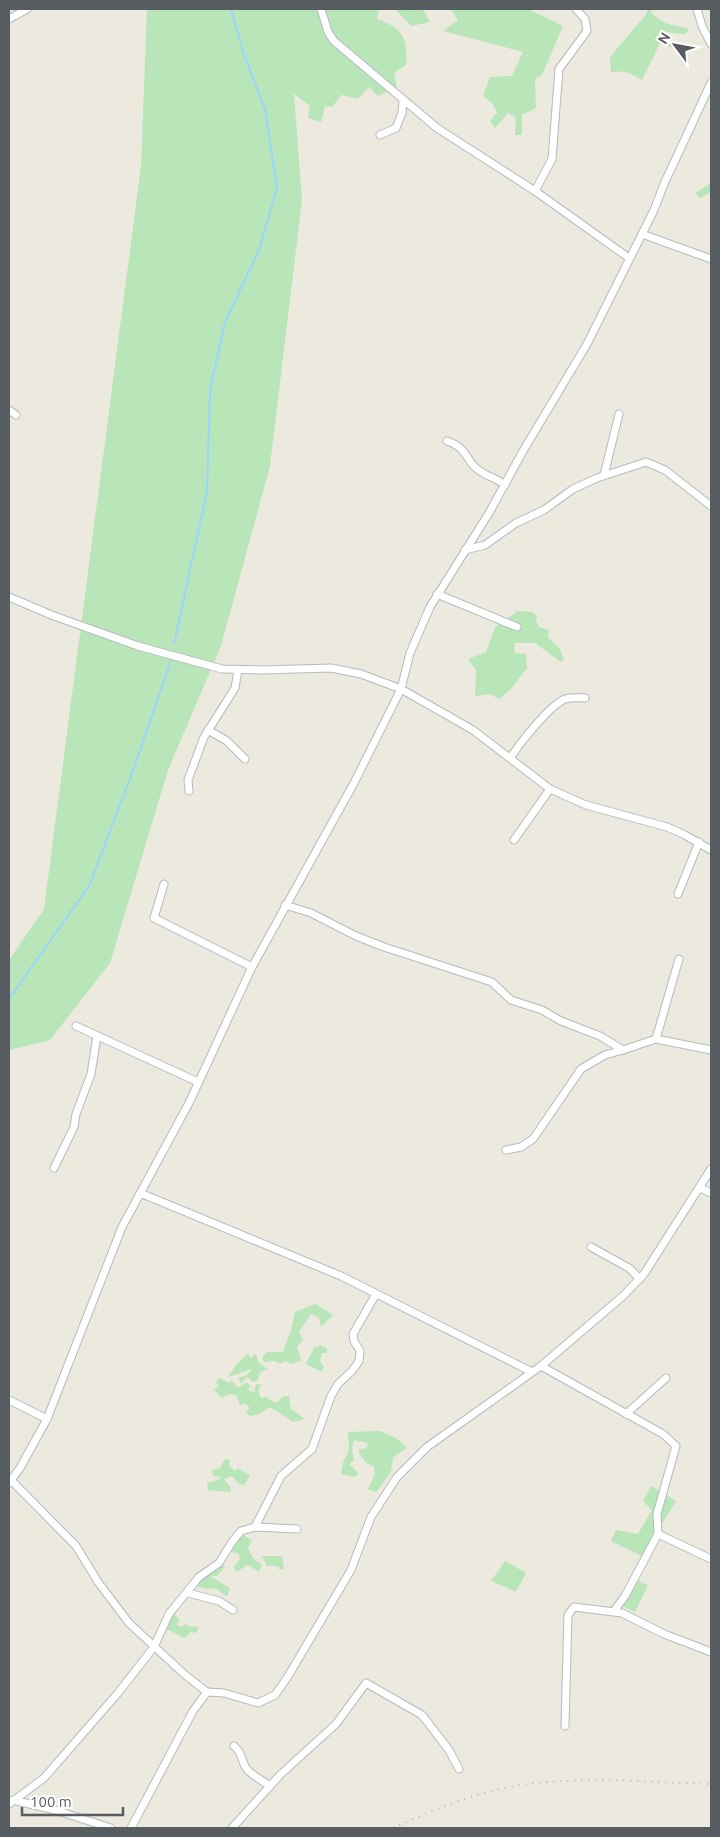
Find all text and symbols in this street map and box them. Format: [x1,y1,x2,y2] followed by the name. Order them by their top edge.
[650,20,700,70] north arrow
[654,29,674,47] text: N
[22,1784,124,1816] scale bar
[30,1793,72,1810] text: 100 m

